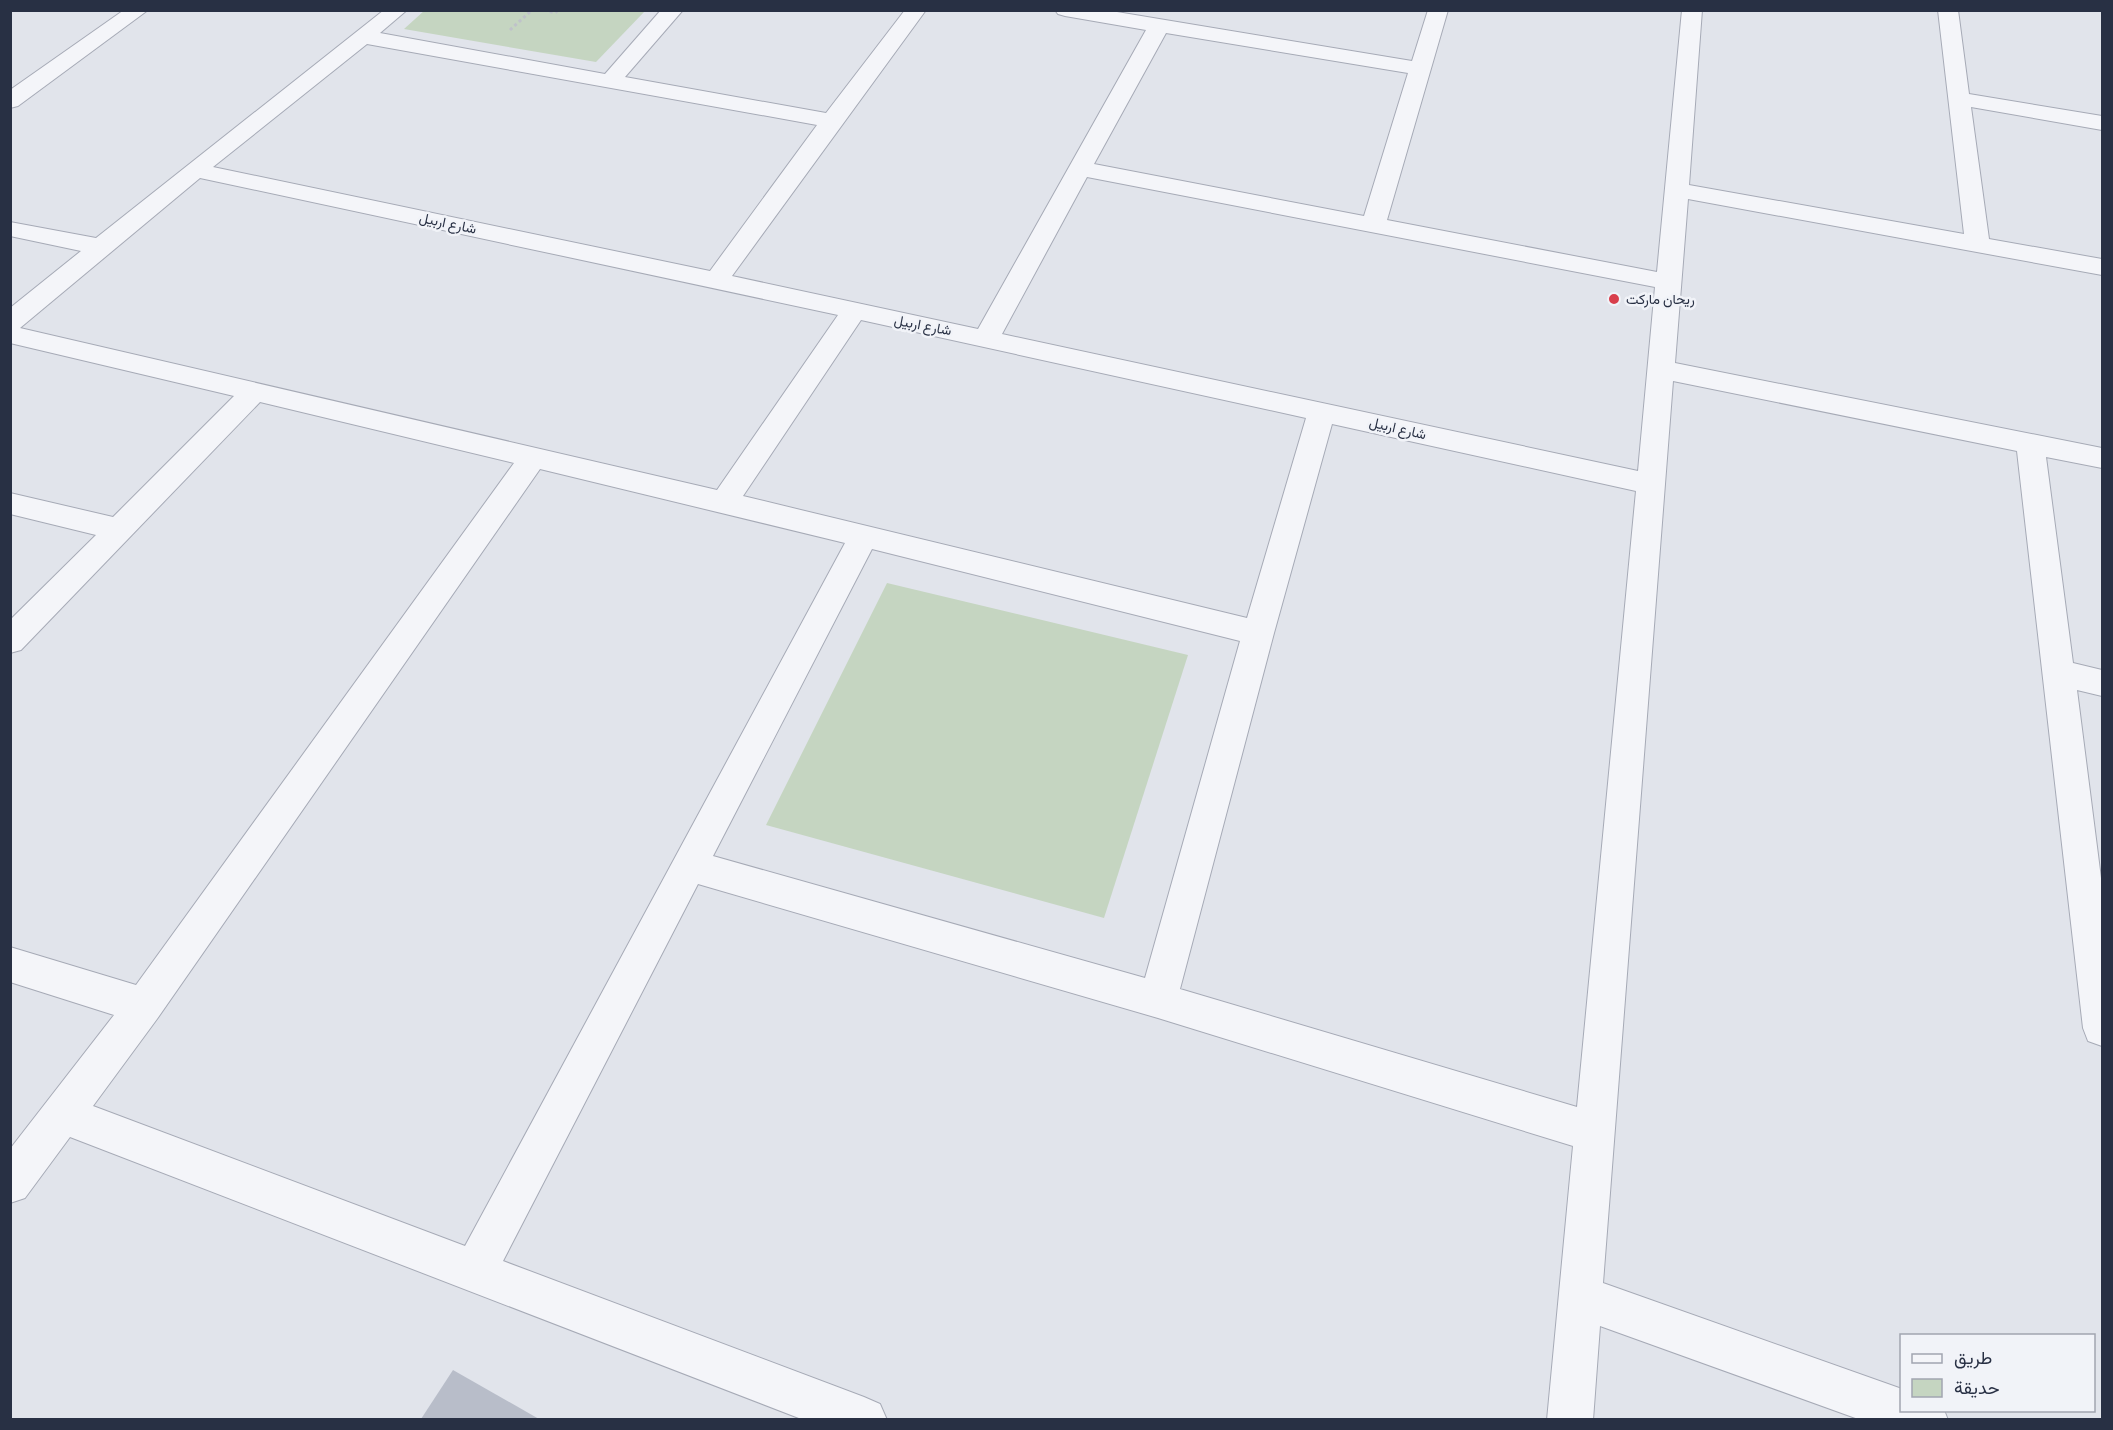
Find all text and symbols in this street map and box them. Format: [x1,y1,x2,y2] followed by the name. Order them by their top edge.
[417,206,479,240] street label: شارع اربيل
[1626,288,1695,309] place label: ريحان ماركت
[1607,292,1621,306] marker: ريحان ماركت
[892,309,954,341] street label: شارع اربيل
[1367,411,1429,445] street label: شارع اربيل
[1900,1334,2095,1412] legend
[1954,1344,1992,1371] text: طريق
[1954,1374,2000,1401] text: حديقة

